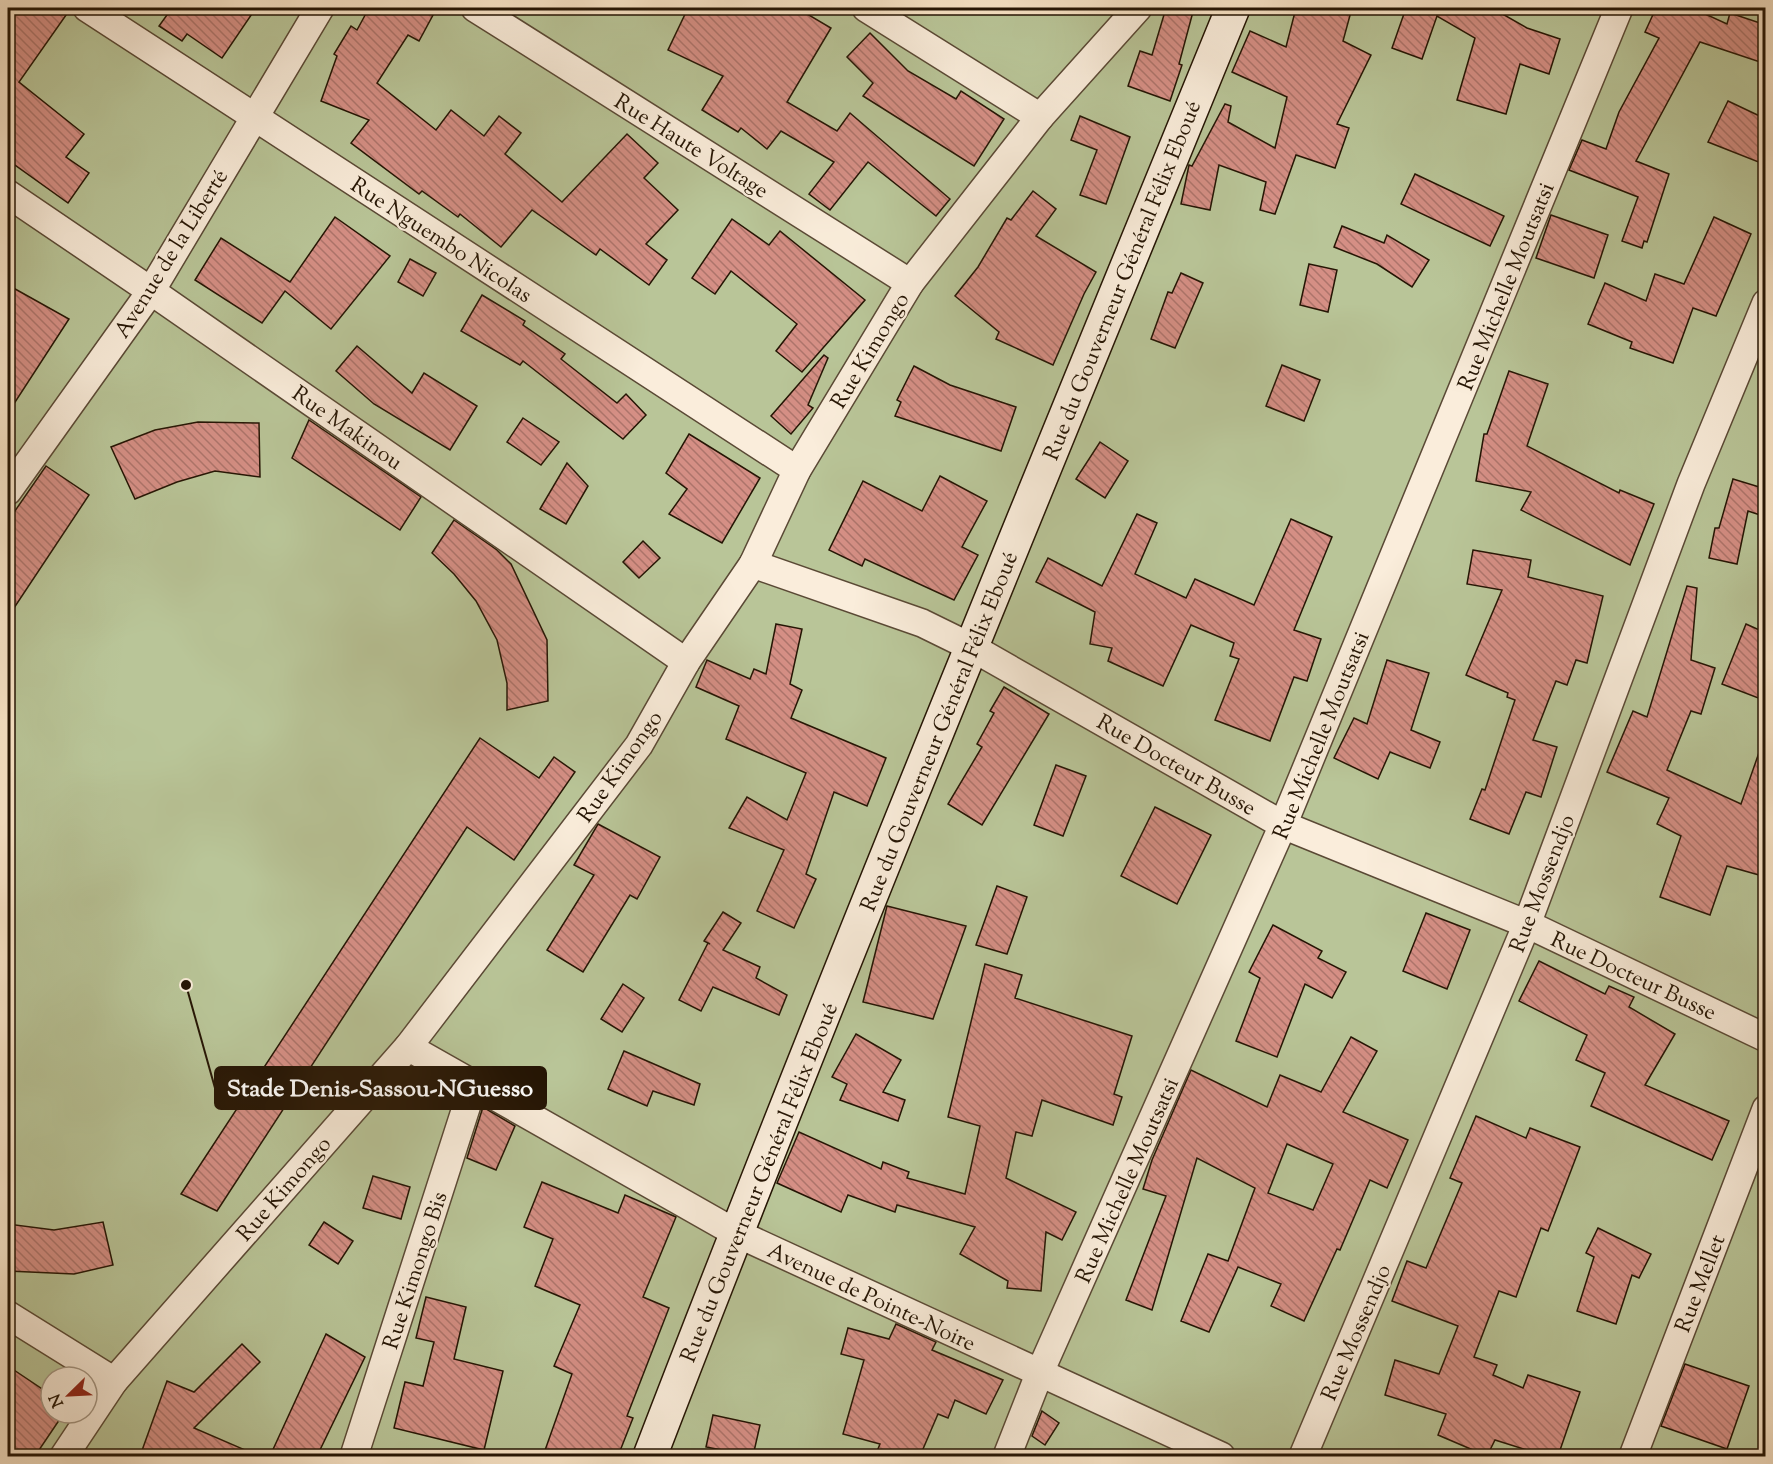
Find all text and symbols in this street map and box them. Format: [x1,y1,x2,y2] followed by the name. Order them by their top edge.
[607,87,774,208] street label: Rue Haute Voltage
[1037,96,1211,466] street label: Rue du Gouverneur Général Félix Eboué
[108,164,237,345] street label: Avenue de la Liberté
[343,171,537,312] street label: Rue Nguembo Nicolas
[1451,178,1564,396] street label: Rue Michelle Moutsatsi
[824,287,919,416] street label: Rue Kimongo
[284,379,408,480] street label: Rue Makinou
[854,547,1028,917] street label: Rue du Gouverneur Général Félix Eboué
[1266,627,1379,845] street label: Rue Michelle Moutsatsi
[571,705,672,830] street label: Rue Kimongo
[1090,708,1261,825] street label: Rue Docteur Busse
[1503,810,1585,958] street label: Rue Mossendjo
[1545,925,1721,1030] street label: Rue Docteur Busse
[674,998,848,1368] street label: Rue du Gouverneur Général Félix Eboué
[215,1067,546,1109] callout: Stade Denis-Sassou-NGuesso
[227,1073,533,1107] text: Stade Denis-Sassou-NGuesso
[1069,1073,1188,1289] street label: Rue Michelle Moutsatsi
[230,1130,340,1250] street label: Rue Kimongo
[376,1188,457,1354] street label: Rue Kimongo Bis
[1668,1230,1735,1338] street label: Rue Mellet
[761,1236,980,1361] street label: Avenue de Pointe-Noire
[1315,1260,1401,1406] street label: Rue Mossendjo
[39,1365,99,1425] north arrow
[44,1389,71,1411] text: N

